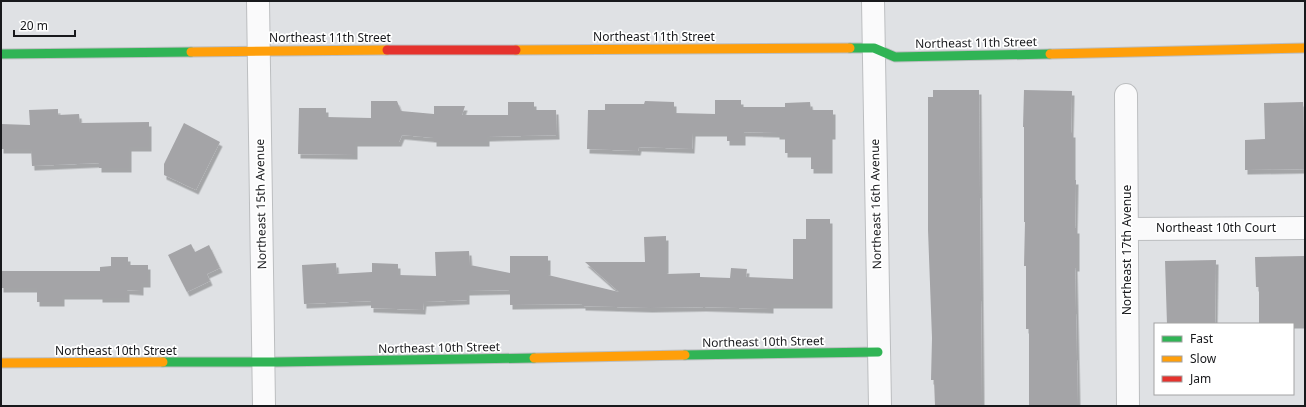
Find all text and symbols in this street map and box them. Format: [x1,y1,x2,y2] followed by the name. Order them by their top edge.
[14,12,75,38] scale bar
[20,17,48,34] text: 20 m
[593,28,716,45] street label: Northeast 11th Street
[269,29,392,46] street label: Northeast 11th Street
[915,33,1038,52] street label: Northeast 11th Street
[251,138,270,269] street label: Northeast 15th Avenue
[866,138,885,269] street label: Northeast 16th Avenue
[1118,185,1135,315] street label: Northeast 17th Avenue
[1156,219,1277,236] street label: Northeast 10th Court
[1154,323,1294,395] legend
[1190,330,1214,347] text: Fast
[702,332,825,351] street label: Northeast 10th Street
[378,338,501,357] street label: Northeast 10th Street
[55,342,178,359] street label: Northeast 10th Street
[1190,350,1217,367] text: Slow
[1189,370,1211,387] text: Jam

